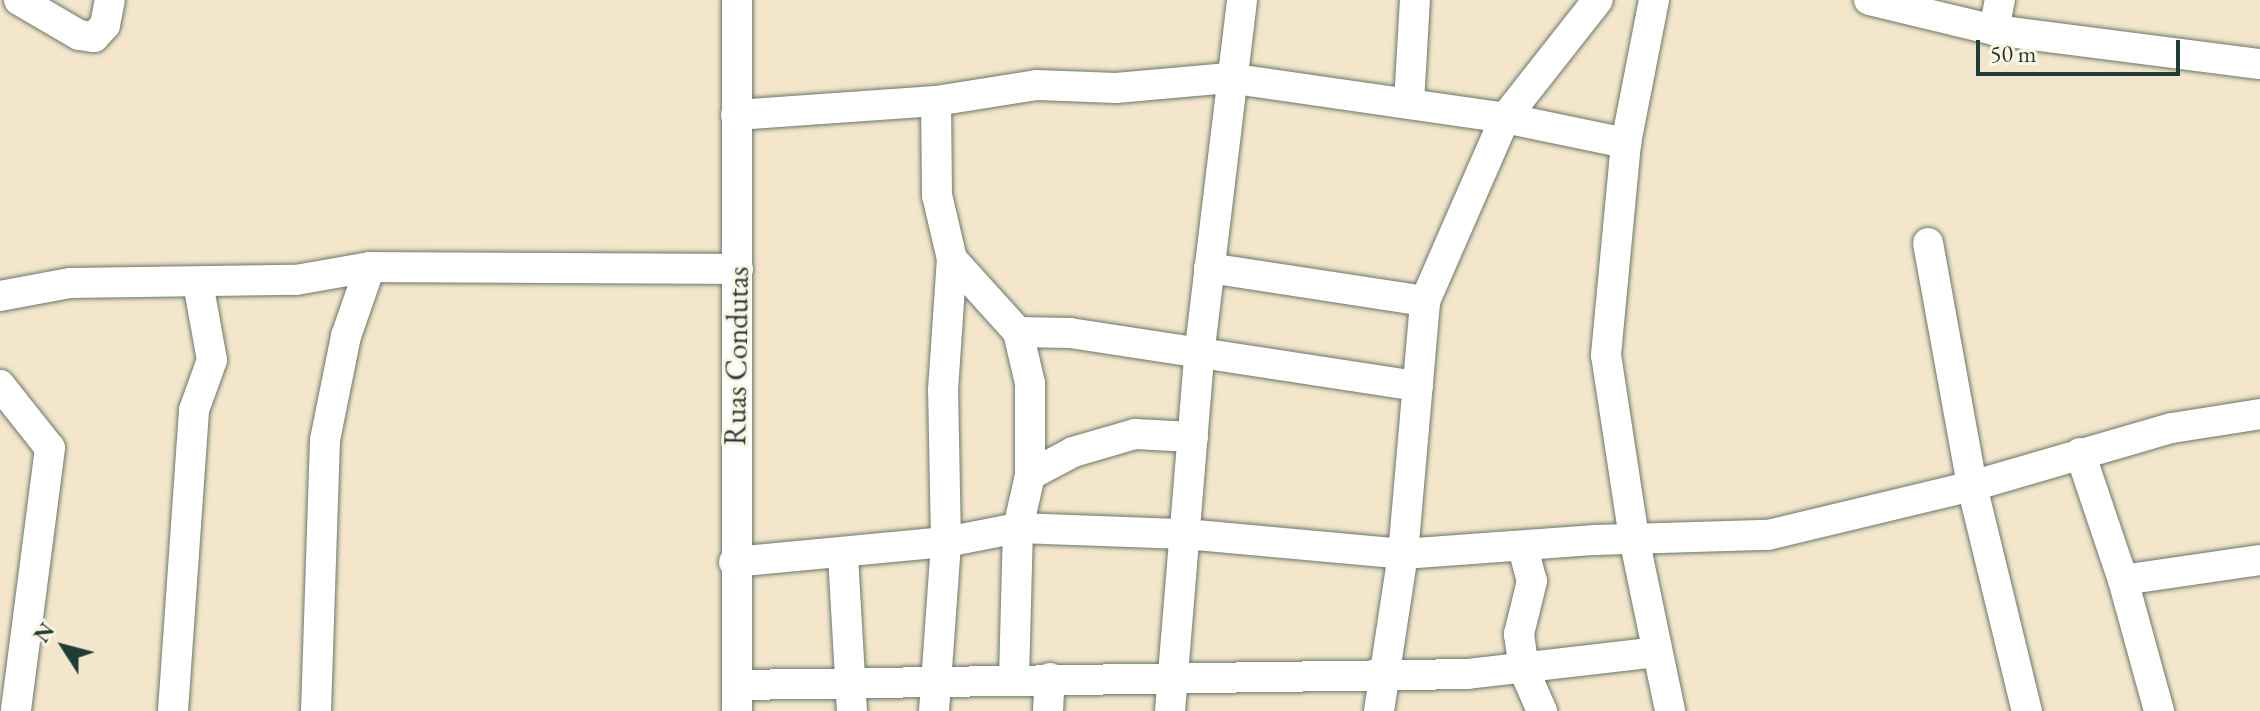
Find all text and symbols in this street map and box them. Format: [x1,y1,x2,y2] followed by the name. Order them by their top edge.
[1980,24,2184,74] scale bar
[1990,38,2037,69] text: 50 m
[717,266,757,446] street label: Ruas Condutas
[24,607,104,687] north arrow
[27,617,61,648] text: N

